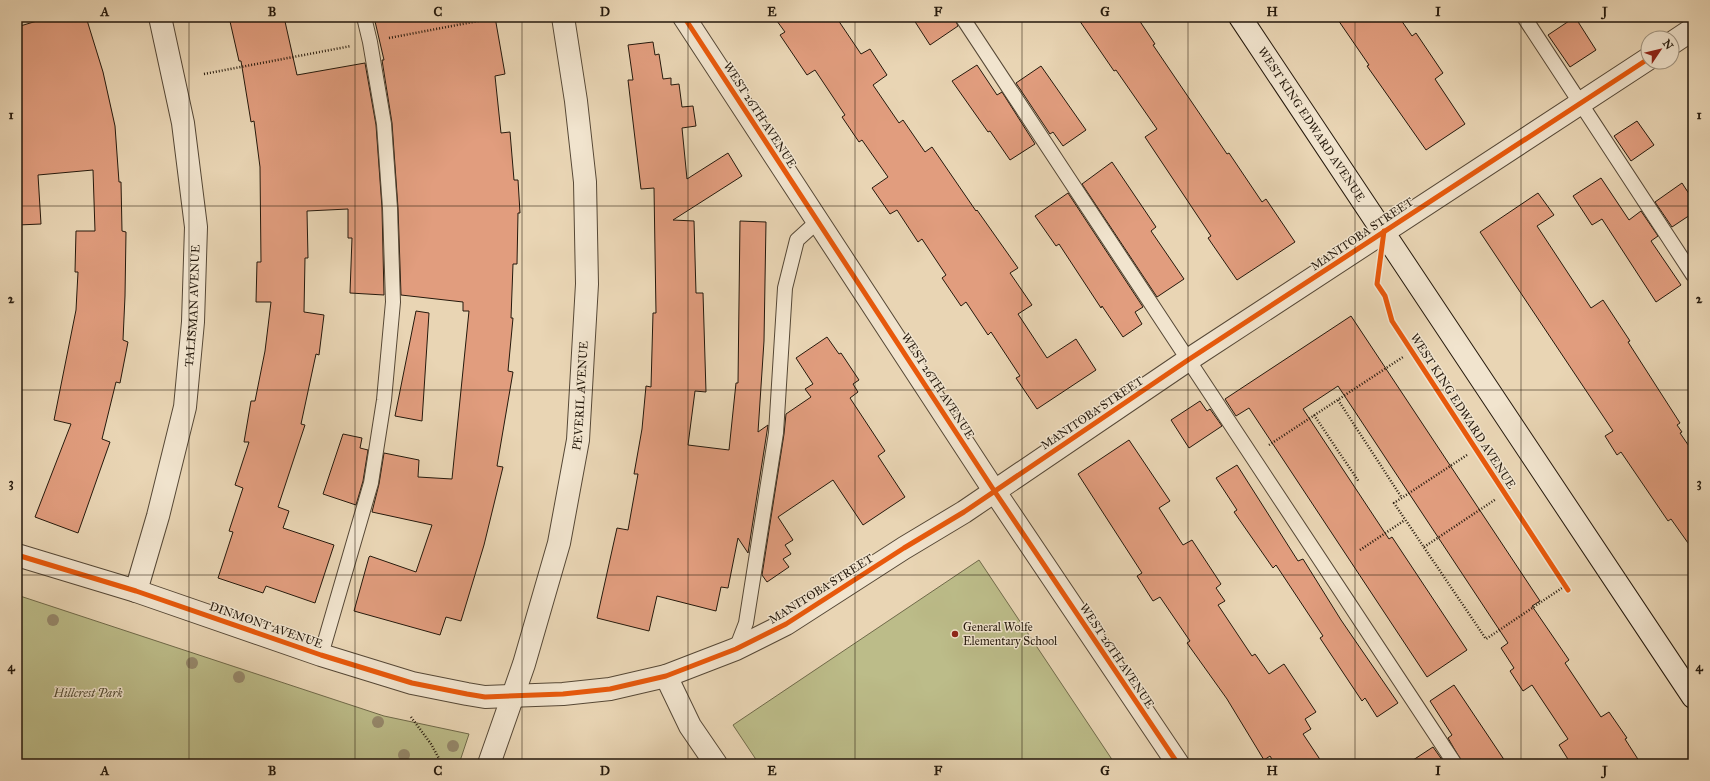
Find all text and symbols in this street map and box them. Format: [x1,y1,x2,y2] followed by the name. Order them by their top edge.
[100,4,110,20] text: A
[268,4,277,20] text: B
[434,4,443,20] text: C
[600,4,610,20] text: D
[767,4,777,20] text: E
[934,4,943,20] text: F
[1100,4,1110,20] text: G
[1266,4,1278,20] text: H
[1435,4,1441,20] text: I
[1600,4,1608,20] text: J
[1640,30,1680,70] north arrow
[1660,37,1676,53] text: N
[1255,44,1368,205] street label: WEST KING EDWARD AVENUE
[721,59,800,171] street label: WEST 26TH AVENUE
[8,107,14,123] text: 1
[1696,107,1702,123] text: 1
[1308,194,1416,274] street label: MANITOBA STREET
[182,244,202,368] street label: TALISMAN AVENUE
[8,291,15,307] text: 2
[1696,291,1703,307] text: 2
[899,330,978,442] street label: WEST 26TH AVENUE
[1407,331,1519,492] street label: WEST KING EDWARD AVENUE
[569,340,591,452] street label: PEVERIL AVENUE
[1038,373,1146,453] street label: MANITOBA STREET
[8,475,14,491] text: 3
[1696,475,1702,491] text: 3
[766,551,876,627] street label: MANITOBA STREET
[207,599,325,651] street label: DINMONT AVENUE
[1077,601,1158,711] street label: WEST 26TH AVENUE
[963,620,1058,648] place label: General Wolfe Elementary School
[950,629,960,639] marker: General Wolfe Elementary School
[7,659,15,675] text: 4
[1695,659,1703,675] text: 4
[52,686,123,700] park label: Hillcrest Park
[100,763,110,779] text: A
[268,763,277,779] text: B
[434,763,443,779] text: C
[600,763,610,779] text: D
[767,763,777,779] text: E
[934,763,943,779] text: F
[1100,763,1110,779] text: G
[1266,763,1278,779] text: H
[1435,763,1441,779] text: I
[1600,763,1608,779] text: J

